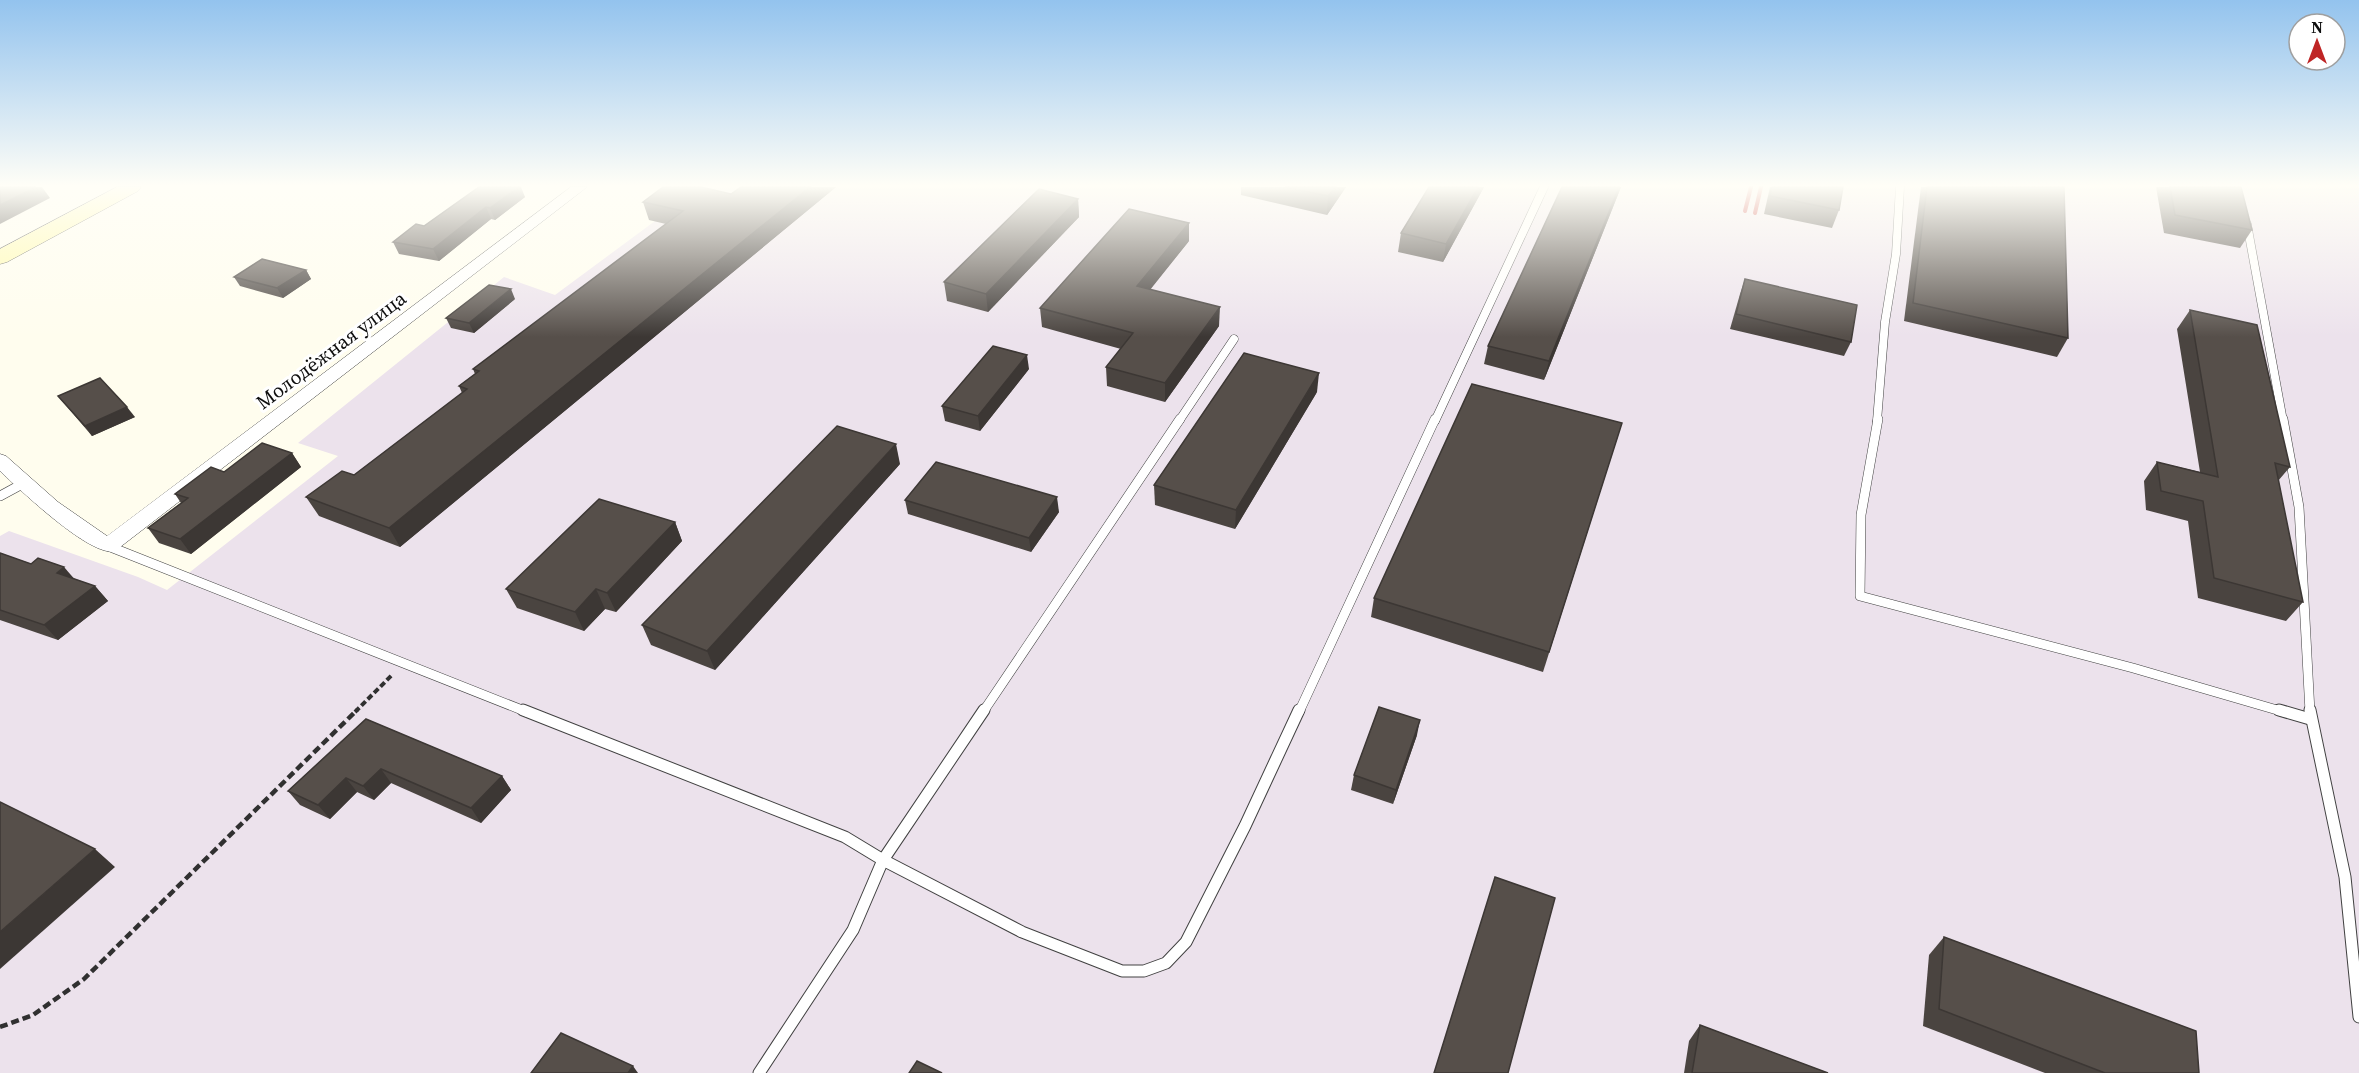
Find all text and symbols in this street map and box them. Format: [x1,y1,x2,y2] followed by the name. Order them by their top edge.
[2287,12,2347,72] north arrow
[2311,16,2323,38] text: N
[250,284,412,416] street label: Молодёжная улица

